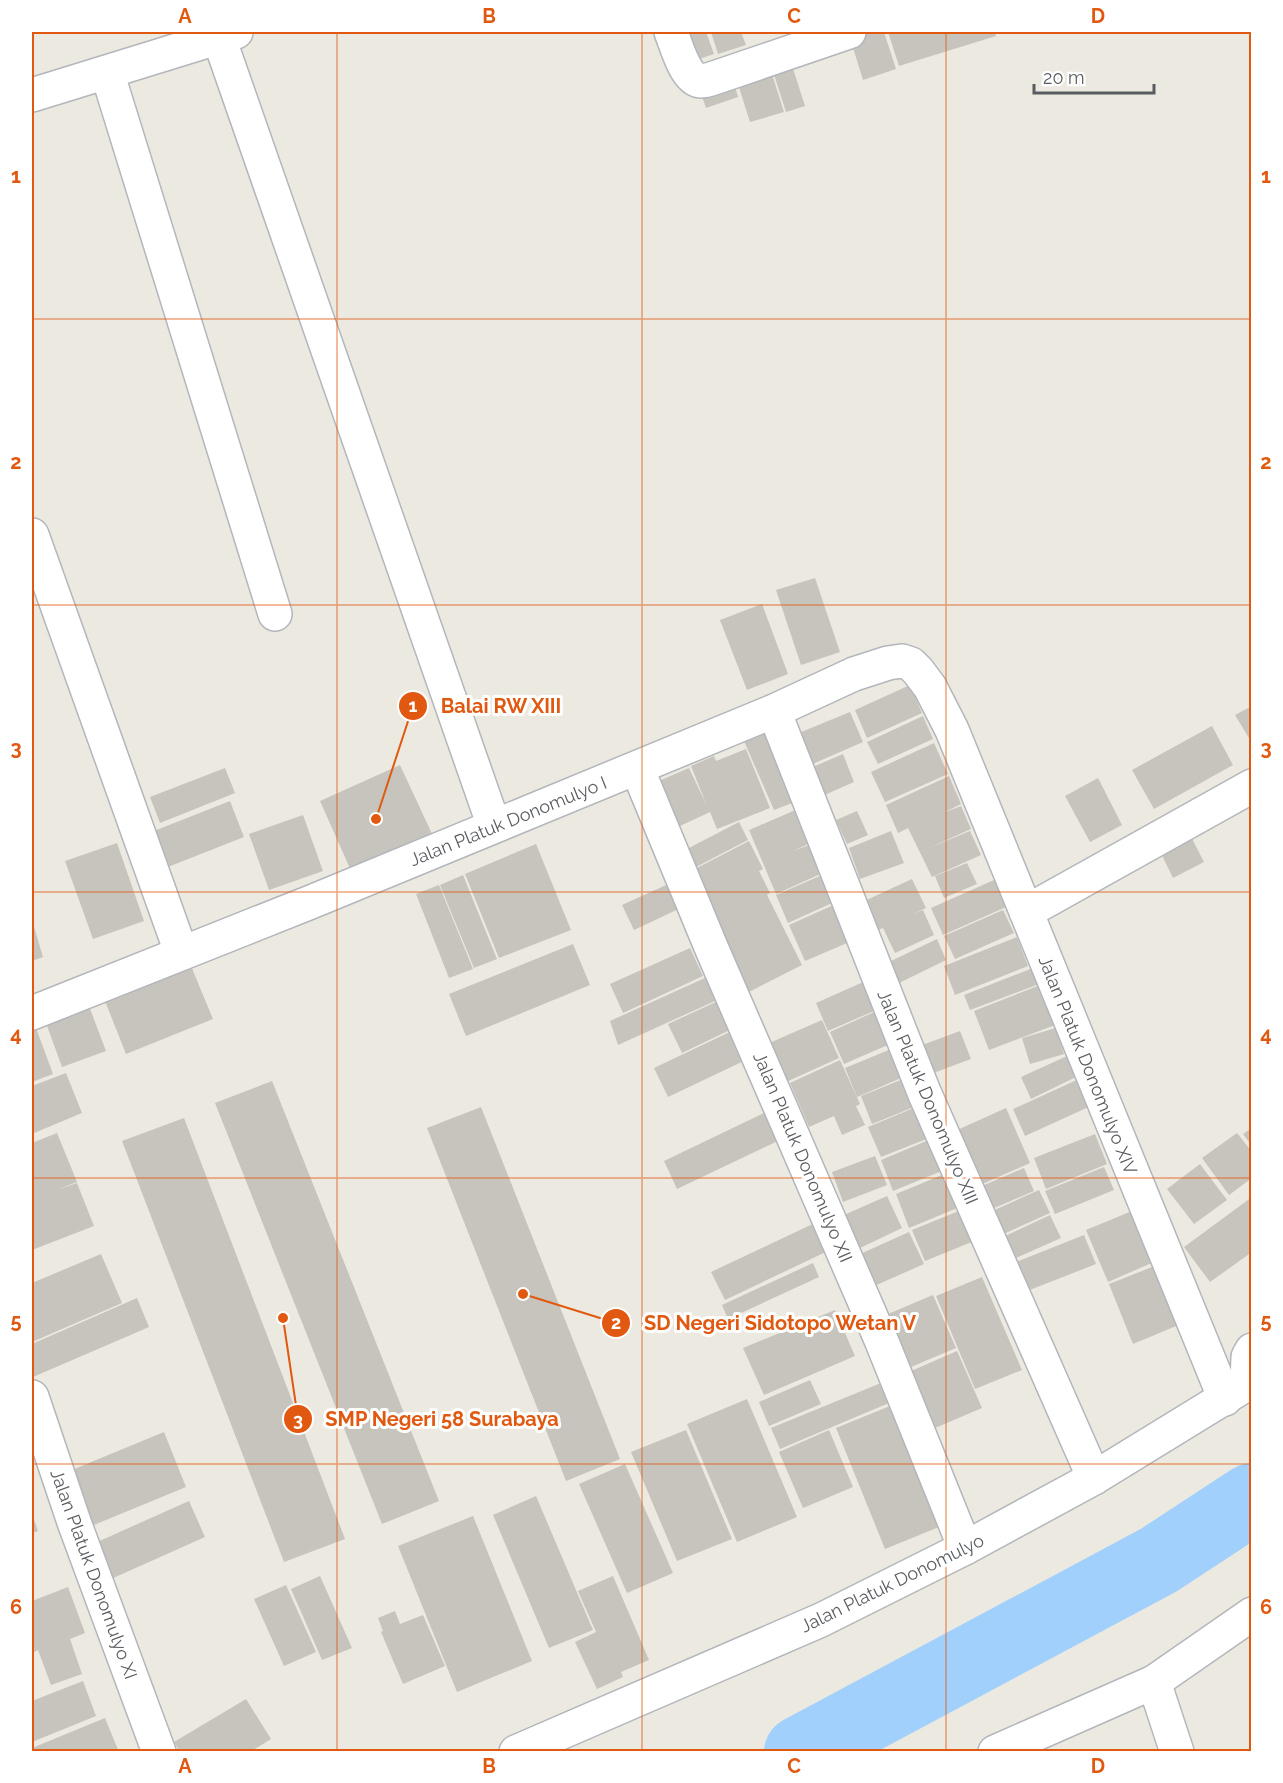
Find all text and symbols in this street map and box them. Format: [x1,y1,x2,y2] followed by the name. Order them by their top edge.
[178,4,192,28] text: A
[482,4,496,28] text: B
[787,4,801,28] text: C
[1091,4,1105,28] text: D
[1034,57,1154,95] scale bar
[1043,67,1085,88] text: 20 m
[11,164,21,188] text: 1
[1261,164,1271,188] text: 1
[10,450,22,474] text: 2
[1260,450,1272,474] text: 2
[398,687,574,725] callout: Balai RW XIII
[441,694,561,718] text: Balai RW XIII
[409,695,418,716] text: 1
[10,736,22,760] text: 3
[1260,736,1272,760] text: 3
[406,772,610,870] street label: Jalan Platuk Donomulyo I
[1034,953,1142,1177] street label: Jalan Platuk Donomulyo XIV
[873,987,983,1207] street label: Jalan Platuk Donomulyo XIII
[10,1022,22,1046] text: 4
[1260,1022,1272,1046] text: 4
[749,1049,857,1265] street label: Jalan Platuk Donomulyo XII
[601,1304,928,1342] callout: SD Negeri Sidotopo Wetan V
[10,1309,22,1333] text: 5
[1260,1309,1272,1333] text: 5
[644,1311,916,1335] text: SD Negeri Sidotopo Wetan V
[611,1312,621,1333] text: 2
[283,1400,571,1438] callout: SMP Negeri 58 Surabaya
[325,1407,559,1431] text: SMP Negeri 58 Surabaya
[293,1409,303,1430] text: 3
[46,1466,142,1682] street label: Jalan Platuk Donomulyo XI
[797,1529,987,1637] street label: Jalan Platuk Donomulyo
[10,1595,22,1619] text: 6
[1260,1595,1272,1619] text: 6
[178,1754,192,1778] text: A
[482,1754,496,1778] text: B
[787,1754,801,1778] text: C
[1091,1754,1105,1778] text: D

